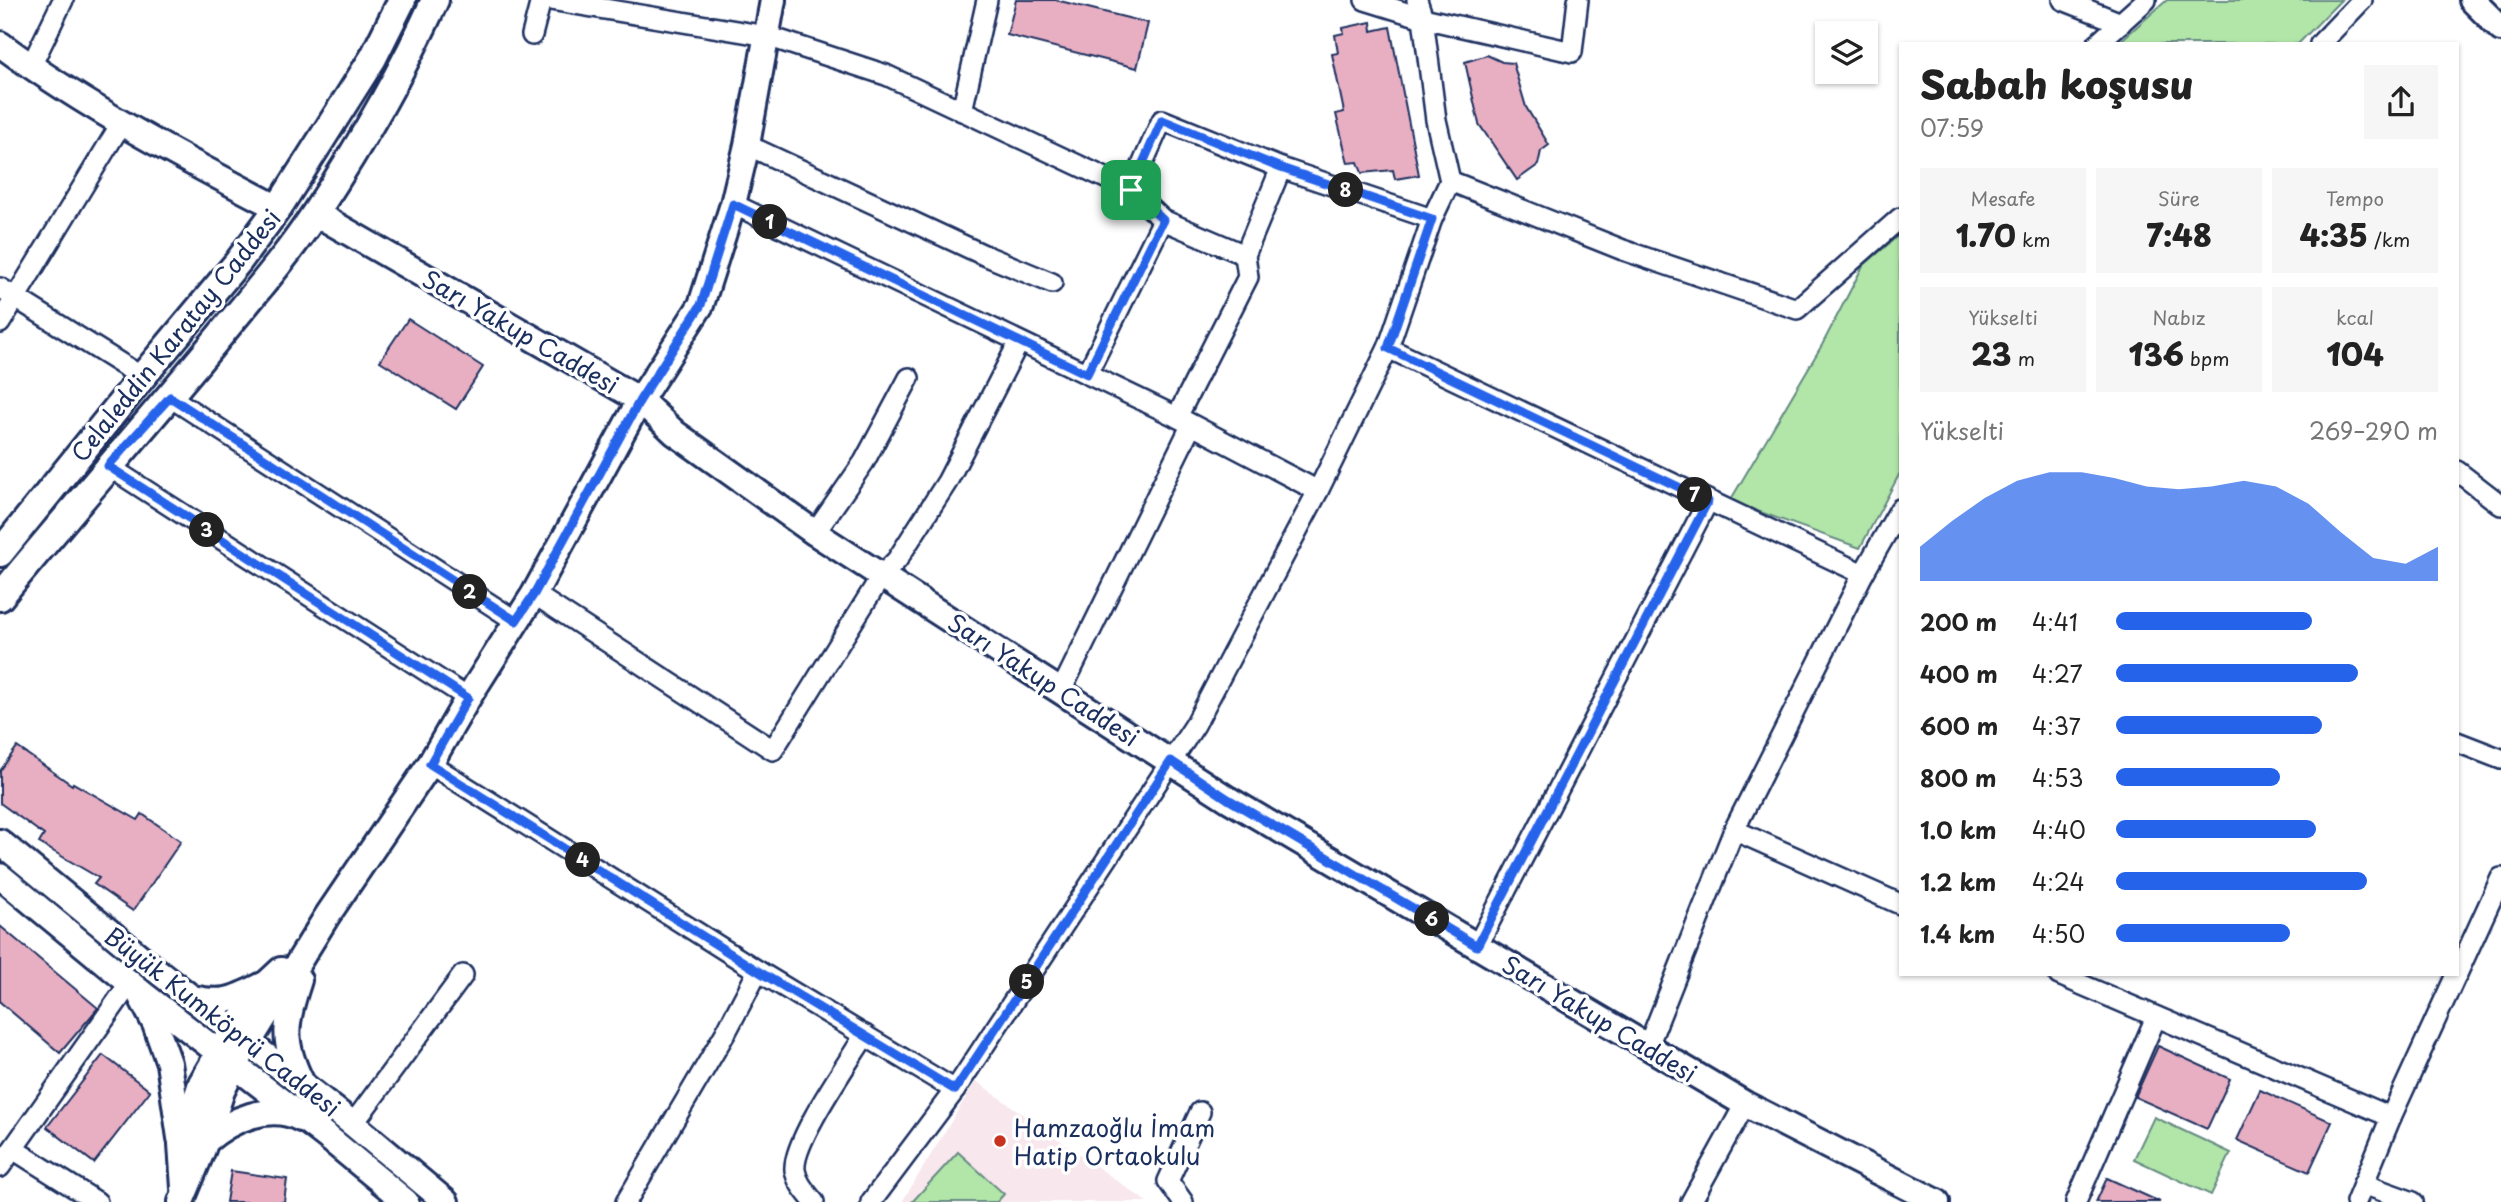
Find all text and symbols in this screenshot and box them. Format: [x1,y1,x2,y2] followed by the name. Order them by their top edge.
[1815,21,1878,84] map controls
[1815,21,1878,84] button: layers
[1920,55,2194,112] text: Sabah koşusu
[2364,65,2438,139] button: share
[1920,110,1984,145] text: 07:59
[1101,160,1161,220] pin
[1112,171,1150,209] icon: arrive
[1328,172,1364,208] pin: 8
[1340,175,1351,203] text: 8
[1971,184,2035,212] text: Mesafe
[2158,184,2200,212] text: Süre
[2326,184,2384,212] text: Tempo
[62,201,288,469] street label: Celaleddin Karatay Caddesi
[752,204,788,240] pin: 1
[765,207,774,235] text: 1
[1955,212,2016,257] text: 1.70
[2146,212,2212,257] text: 7:48
[2300,212,2368,257] text: 4:35
[2016,225,2051,253] text: km
[2368,225,2410,253] text: /km
[416,260,626,402] street label: Sarı Yakup Caddesi
[1968,303,2038,331] text: Yükselti
[2153,303,2206,331] text: Nabız
[2336,303,2374,331] text: kcal
[1971,331,2011,376] text: 23
[2129,331,2184,376] text: 136
[2326,331,2384,376] text: 104
[2011,344,2035,372] text: m
[2184,344,2229,372] text: bpm
[1920,413,2004,448] text: Yükselti
[2309,413,2438,448] text: 269–290 m
[1678,477,1712,512] pin: 7
[1689,480,1700,508] text: 7
[190,512,224,548] pin: 3
[200,515,213,543] text: 3
[452,574,488,610] pin: 2
[463,577,476,605] text: 2
[941,604,1147,754] street label: Sarı Yakup Caddesi
[1920,604,1997,639] text: 200 m
[2032,604,2078,639] text: 4:41
[1920,656,1998,691] text: 400 m
[2032,656,2083,691] text: 4:27
[1920,708,1998,743] text: 600 m
[2032,708,2081,743] text: 4:37
[1920,760,1997,795] text: 800 m
[2032,760,2083,795] text: 4:53
[1920,812,1997,847] text: 1.0 km
[2032,812,2086,847] text: 4:40
[566,842,600,878] pin: 4
[576,845,589,873] text: 4
[1920,864,1996,899] text: 1.2 km
[2032,864,2085,899] text: 4:24
[1414,902,1450,936] pin: 6
[1425,904,1438,932] text: 6
[1920,916,1995,951] text: 1.4 km
[2032,916,2085,951] text: 4:50
[98,917,348,1125] street label: Büyük Kumköprü Caddesi
[1496,946,1704,1090] street label: Sarı Yakup Caddesi
[1010,964,1044,1000] pin: 5
[1020,967,1033,995] text: 5
[1014,1109,1215,1173] place label: Hamzaoğlu İmam Hatip Ortaokulu
[992,1133,1008,1149] marker: Hamzaoğlu İmam Hatip Ortaokulu

